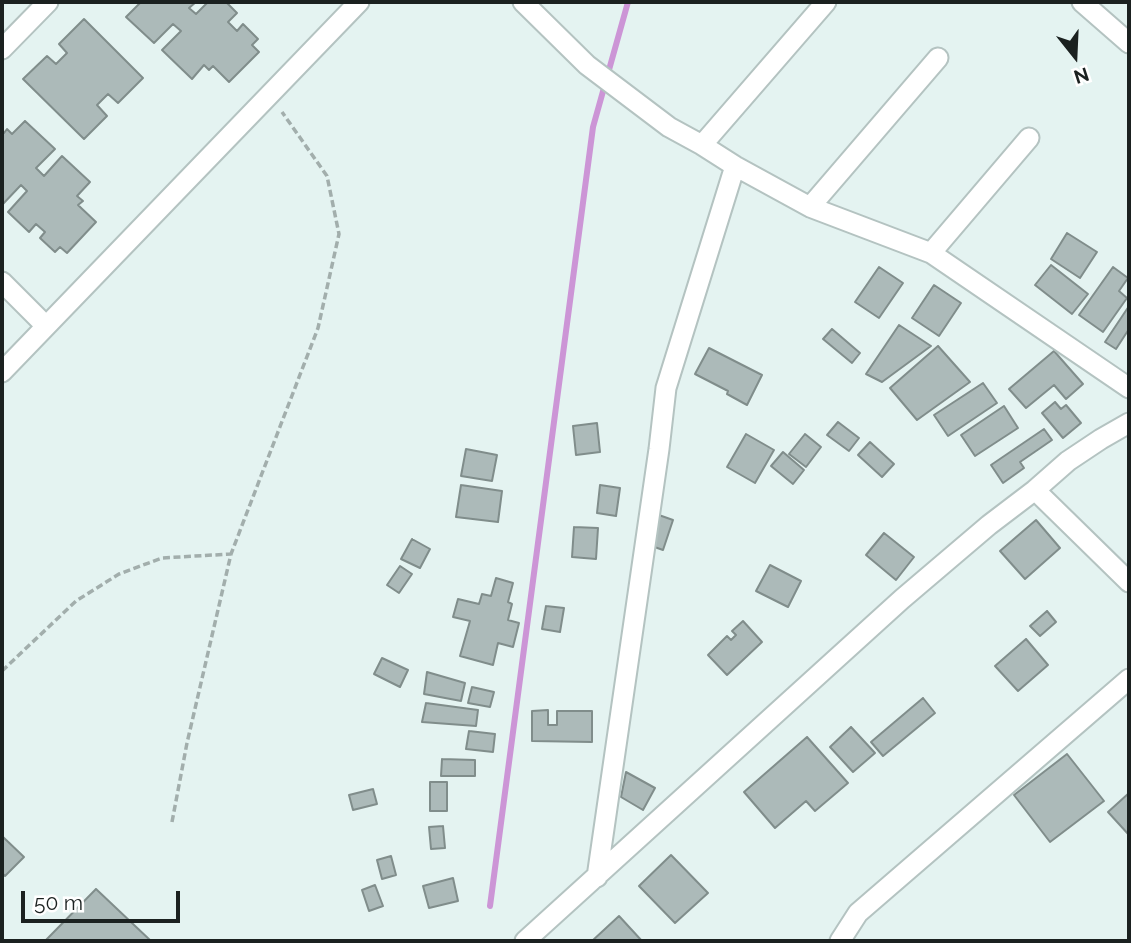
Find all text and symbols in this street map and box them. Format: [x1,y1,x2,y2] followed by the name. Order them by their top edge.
[1040,21,1110,91] north arrow
[1071,63,1092,89] text: N
[24,876,184,920] scale bar
[34,890,83,915] text: 50 m

